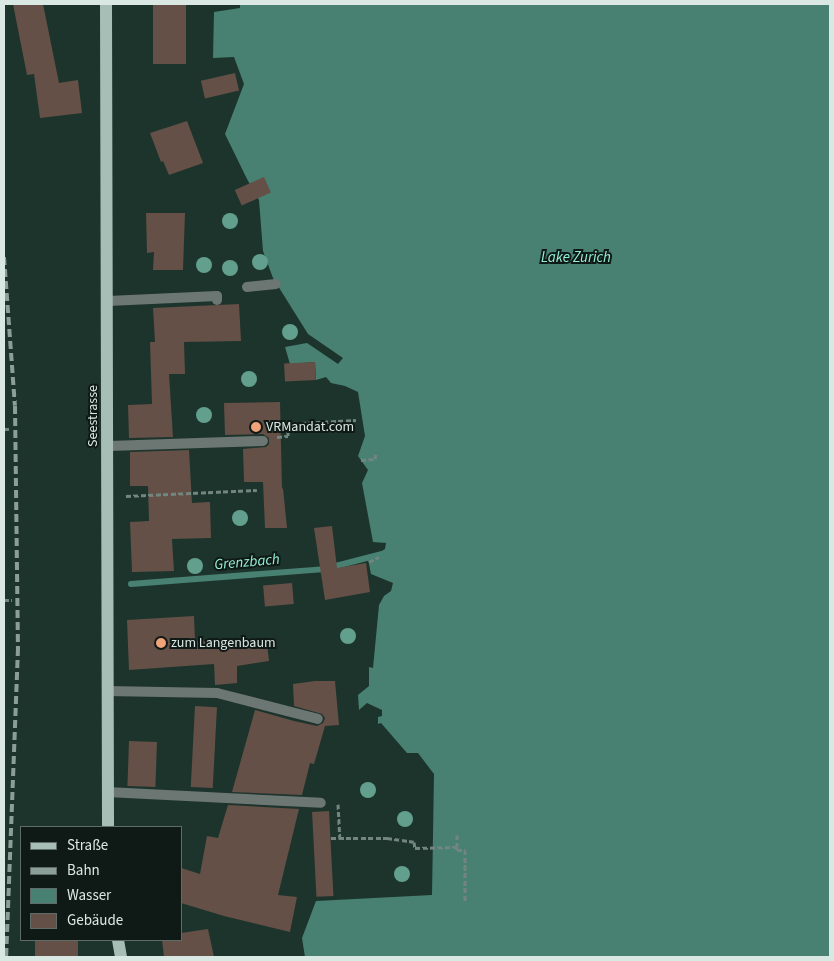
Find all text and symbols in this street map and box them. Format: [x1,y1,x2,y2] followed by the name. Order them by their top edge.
[541,249,611,267] water label: Lake Zurich
[85,385,101,447] street label: Seestrasse
[266,419,354,435] place label: VRMandat.com
[250,421,262,433] marker: VRMandat.com
[214,550,280,574] water label: Grenzbach
[171,635,276,651] place label: zum Langenbaum
[155,637,167,649] marker: zum Langenbaum
[20,826,182,941] legend
[67,835,108,856] text: Straße
[67,860,100,881] text: Bahn
[67,885,111,906] text: Wasser
[67,910,123,931] text: Gebäude

